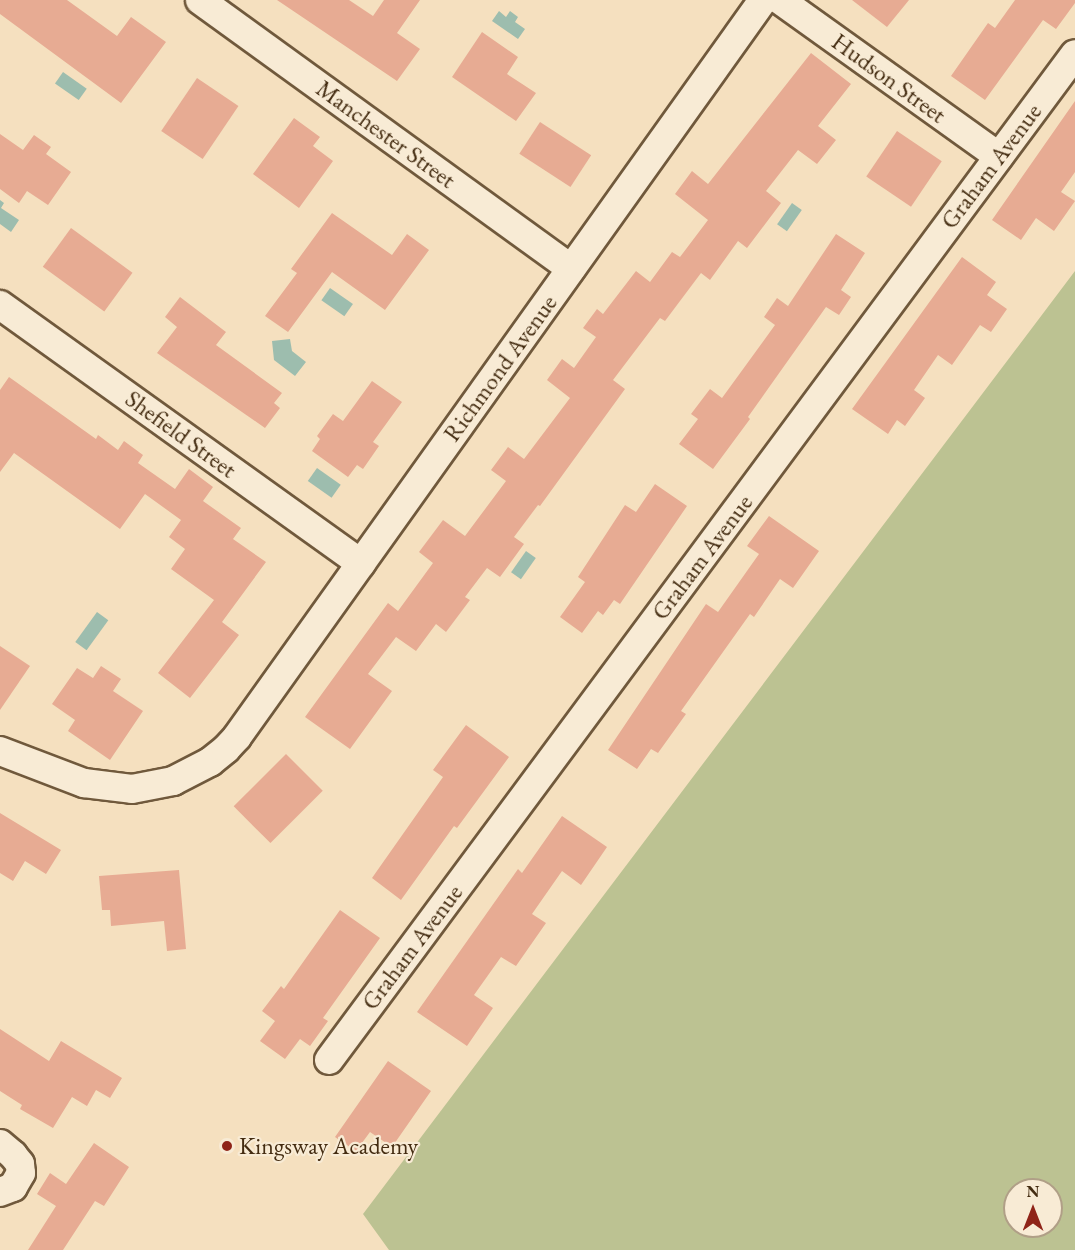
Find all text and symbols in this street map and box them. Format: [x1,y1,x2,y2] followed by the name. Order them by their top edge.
[826,27,952,129] street label: Hudson Street
[311,74,461,194] street label: Manchester Street
[935,98,1047,234] street label: Graham Avenue
[437,289,563,447] street label: Richmond Avenue
[120,384,242,484] street label: Shefield Street
[646,489,758,625] street label: Graham Avenue
[356,879,468,1015] street label: Graham Avenue
[239,1132,418,1160] place label: Kingsway Academy
[220,1139,234,1153] marker: Kingsway Academy
[1003,1178,1063,1238] north arrow
[1027,1181,1039,1202] text: N

